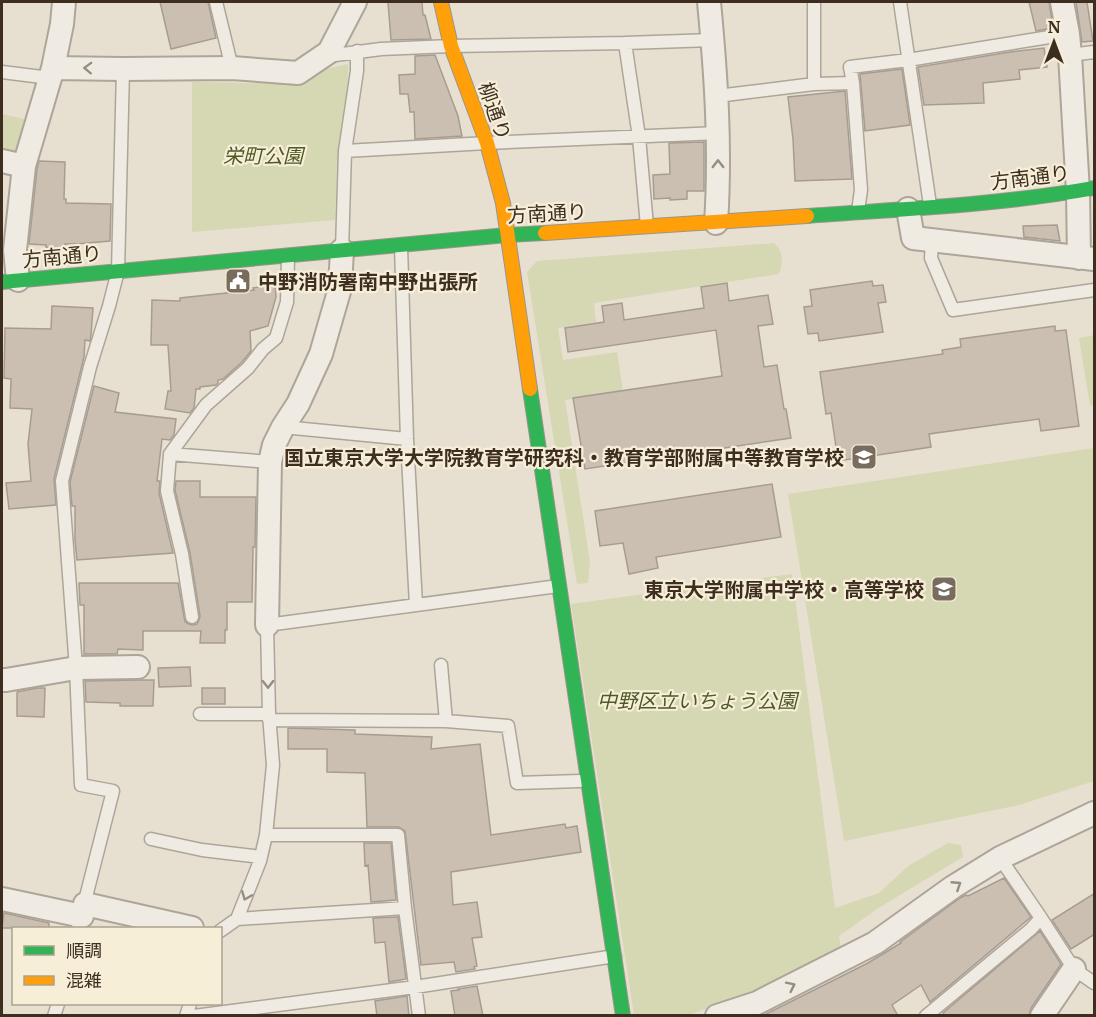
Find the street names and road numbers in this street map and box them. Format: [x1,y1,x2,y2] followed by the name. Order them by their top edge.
[473,79,517,143] street label: 柳通り
[989,160,1071,194] street label: 方南通り
[506,198,588,228] street label: 方南通り
[21,240,103,272] street label: 方南通り

